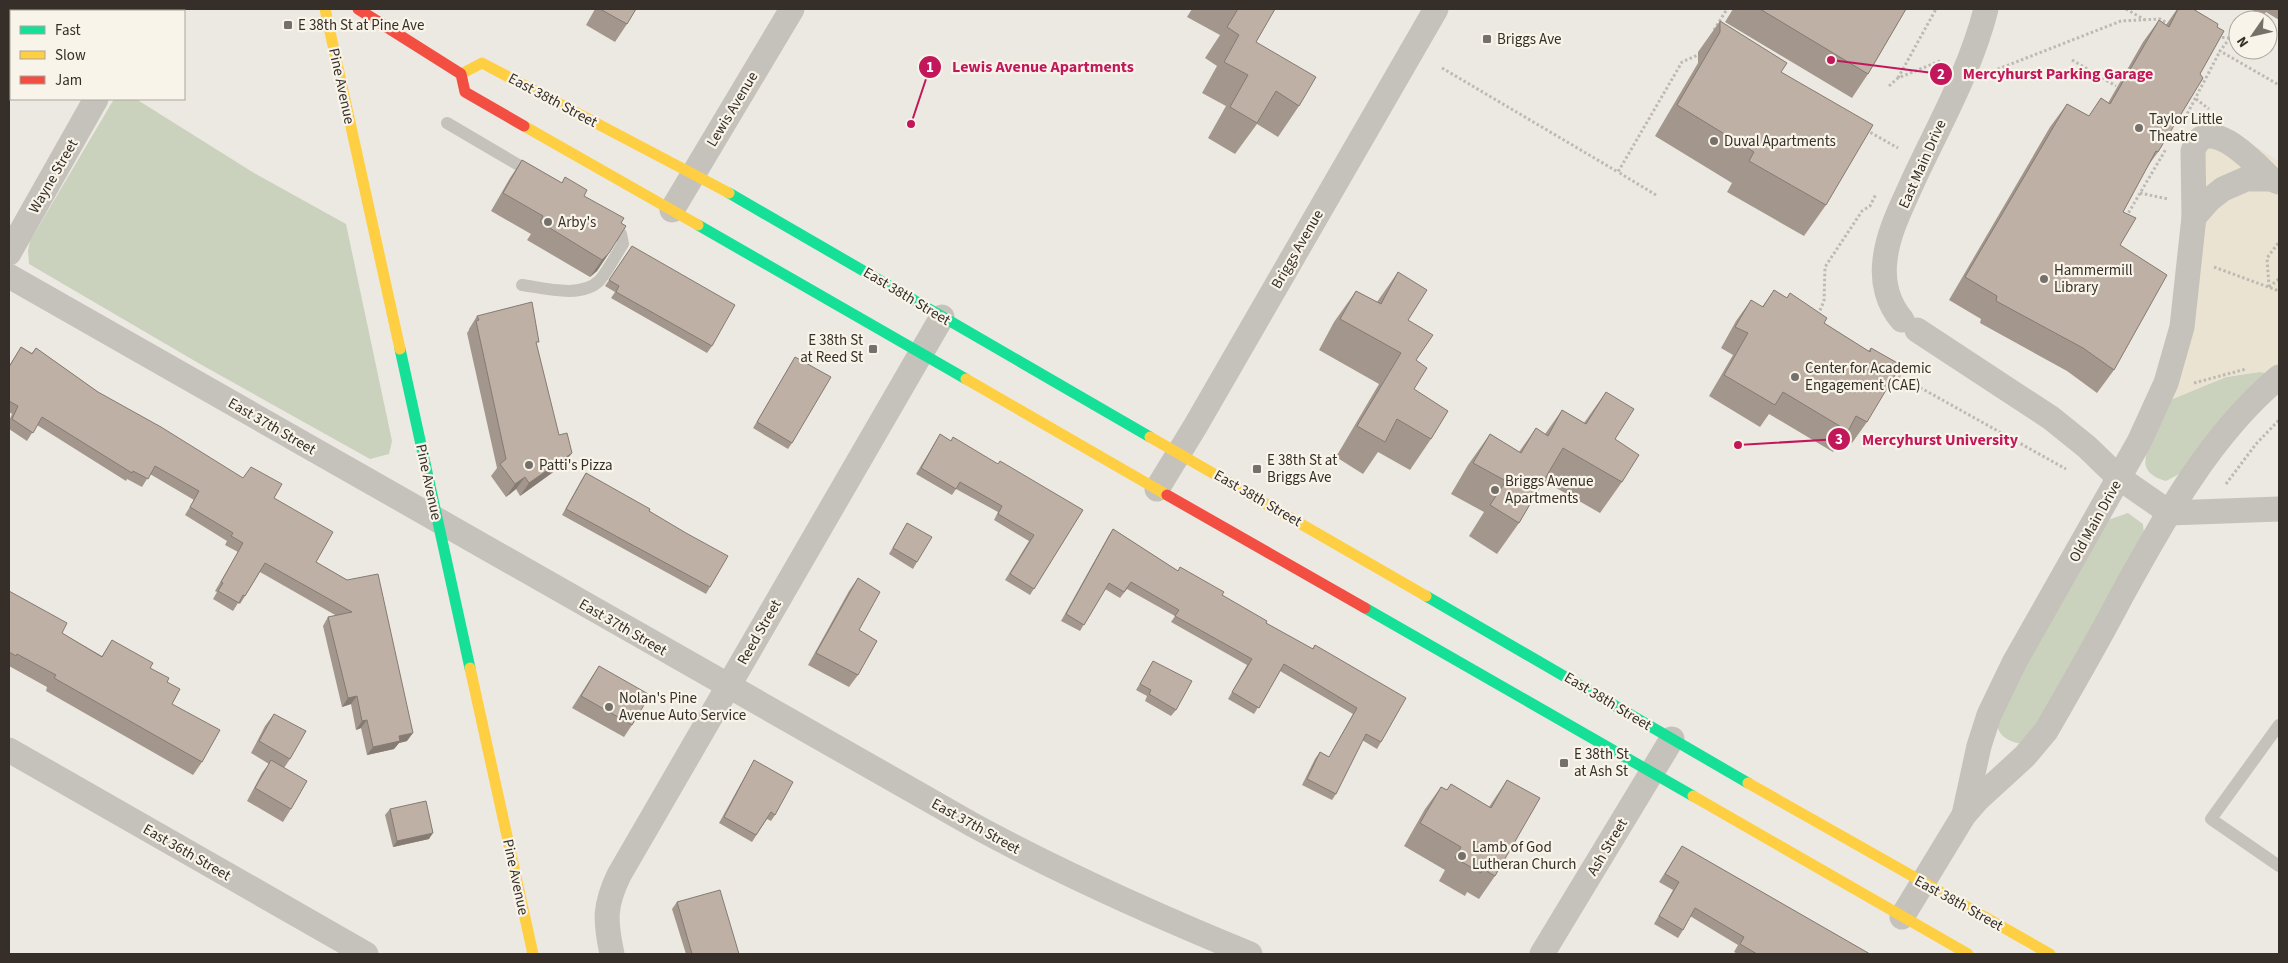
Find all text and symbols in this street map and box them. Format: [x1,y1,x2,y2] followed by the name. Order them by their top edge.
[10,10,185,100] legend
[2228,10,2278,60] north arrow
[298,15,424,36] place label: E 38th St at Pine Ave
[282,19,294,31] marker: E 38th St at Pine Ave
[55,20,81,41] text: Fast
[1497,29,1562,50] place label: Briggs Ave
[2232,32,2254,51] text: N
[1481,33,1493,45] marker: Briggs Ave
[55,45,86,66] text: Slow
[323,46,360,126] street label: Pine Avenue
[918,51,1144,82] callout: Lewis Avenue Apartments
[952,56,1134,78] text: Lewis Avenue Apartments
[926,57,934,78] text: 1
[1928,58,2164,89] callout: Mercyhurst Parking Garage
[1963,63,2153,85] text: Mercyhurst Parking Garage
[1937,64,1945,85] text: 2
[504,68,601,133] street label: East 38th Street
[702,68,763,151] street label: Lewis Avenue
[55,70,82,91] text: Jam
[2149,109,2223,147] place label: Taylor Little Theatre
[1893,116,1951,212] street label: East Main Drive
[2133,122,2145,134] marker: Taylor Little Theatre
[1724,131,1836,152] place label: Duval Apartments
[24,135,83,217] street label: Wayne Street
[1708,135,1720,147] marker: Duval Apartments
[1266,206,1329,293] street label: Briggs Avenue
[558,212,596,233] place label: Arby's
[542,216,554,228] marker: Arby's
[2054,260,2133,298] place label: Hammermill Library
[859,262,954,331] street label: East 38th Street
[2038,273,2050,285] marker: Hammermill Library
[800,330,863,368] place label: E 38th St at Reed St
[867,343,879,355] marker: E 38th St at Reed St
[1805,358,1932,396] place label: Center for Academic Engagement (CAE)
[1789,371,1801,383] marker: Center for Academic Engagement (CAE)
[224,393,320,460] street label: East 37th Street
[1827,423,2028,454] callout: Mercyhurst University
[1835,429,1843,450] text: 3
[1862,429,2019,451] text: Mercyhurst University
[410,442,447,522] street label: Pine Avenue
[1267,450,1337,488] place label: E 38th St at Briggs Ave
[539,455,613,476] place label: Patti's Pizza
[523,459,535,471] marker: Patti's Pizza
[1251,463,1263,475] marker: E 38th St at Briggs Ave
[1210,465,1306,532] street label: East 38th Street
[1505,471,1593,509] place label: Briggs Avenue Apartments
[2064,476,2127,566] street label: Old Main Drive
[1489,484,1501,496] marker: Briggs Avenue Apartments
[575,594,671,661] street label: East 37th Street
[732,596,787,669] street label: Reed Street
[1560,667,1655,736] street label: East 38th Street
[619,688,746,726] place label: Nolan's Pine Avenue Auto Service
[603,701,615,713] marker: Nolan's Pine Avenue Auto Service
[1574,744,1629,782] place label: E 38th St at Ash St
[1558,757,1570,769] marker: E 38th St at Ash St
[928,793,1024,859] street label: East 37th Street
[1582,815,1633,880] street label: Ash Street
[139,819,235,886] street label: East 36th Street
[497,837,534,917] street label: Pine Avenue
[1472,837,1577,875] place label: Lamb of God Lutheran Church
[1456,850,1468,862] marker: Lamb of God Lutheran Church
[1911,870,2007,936] street label: East 38th Street

